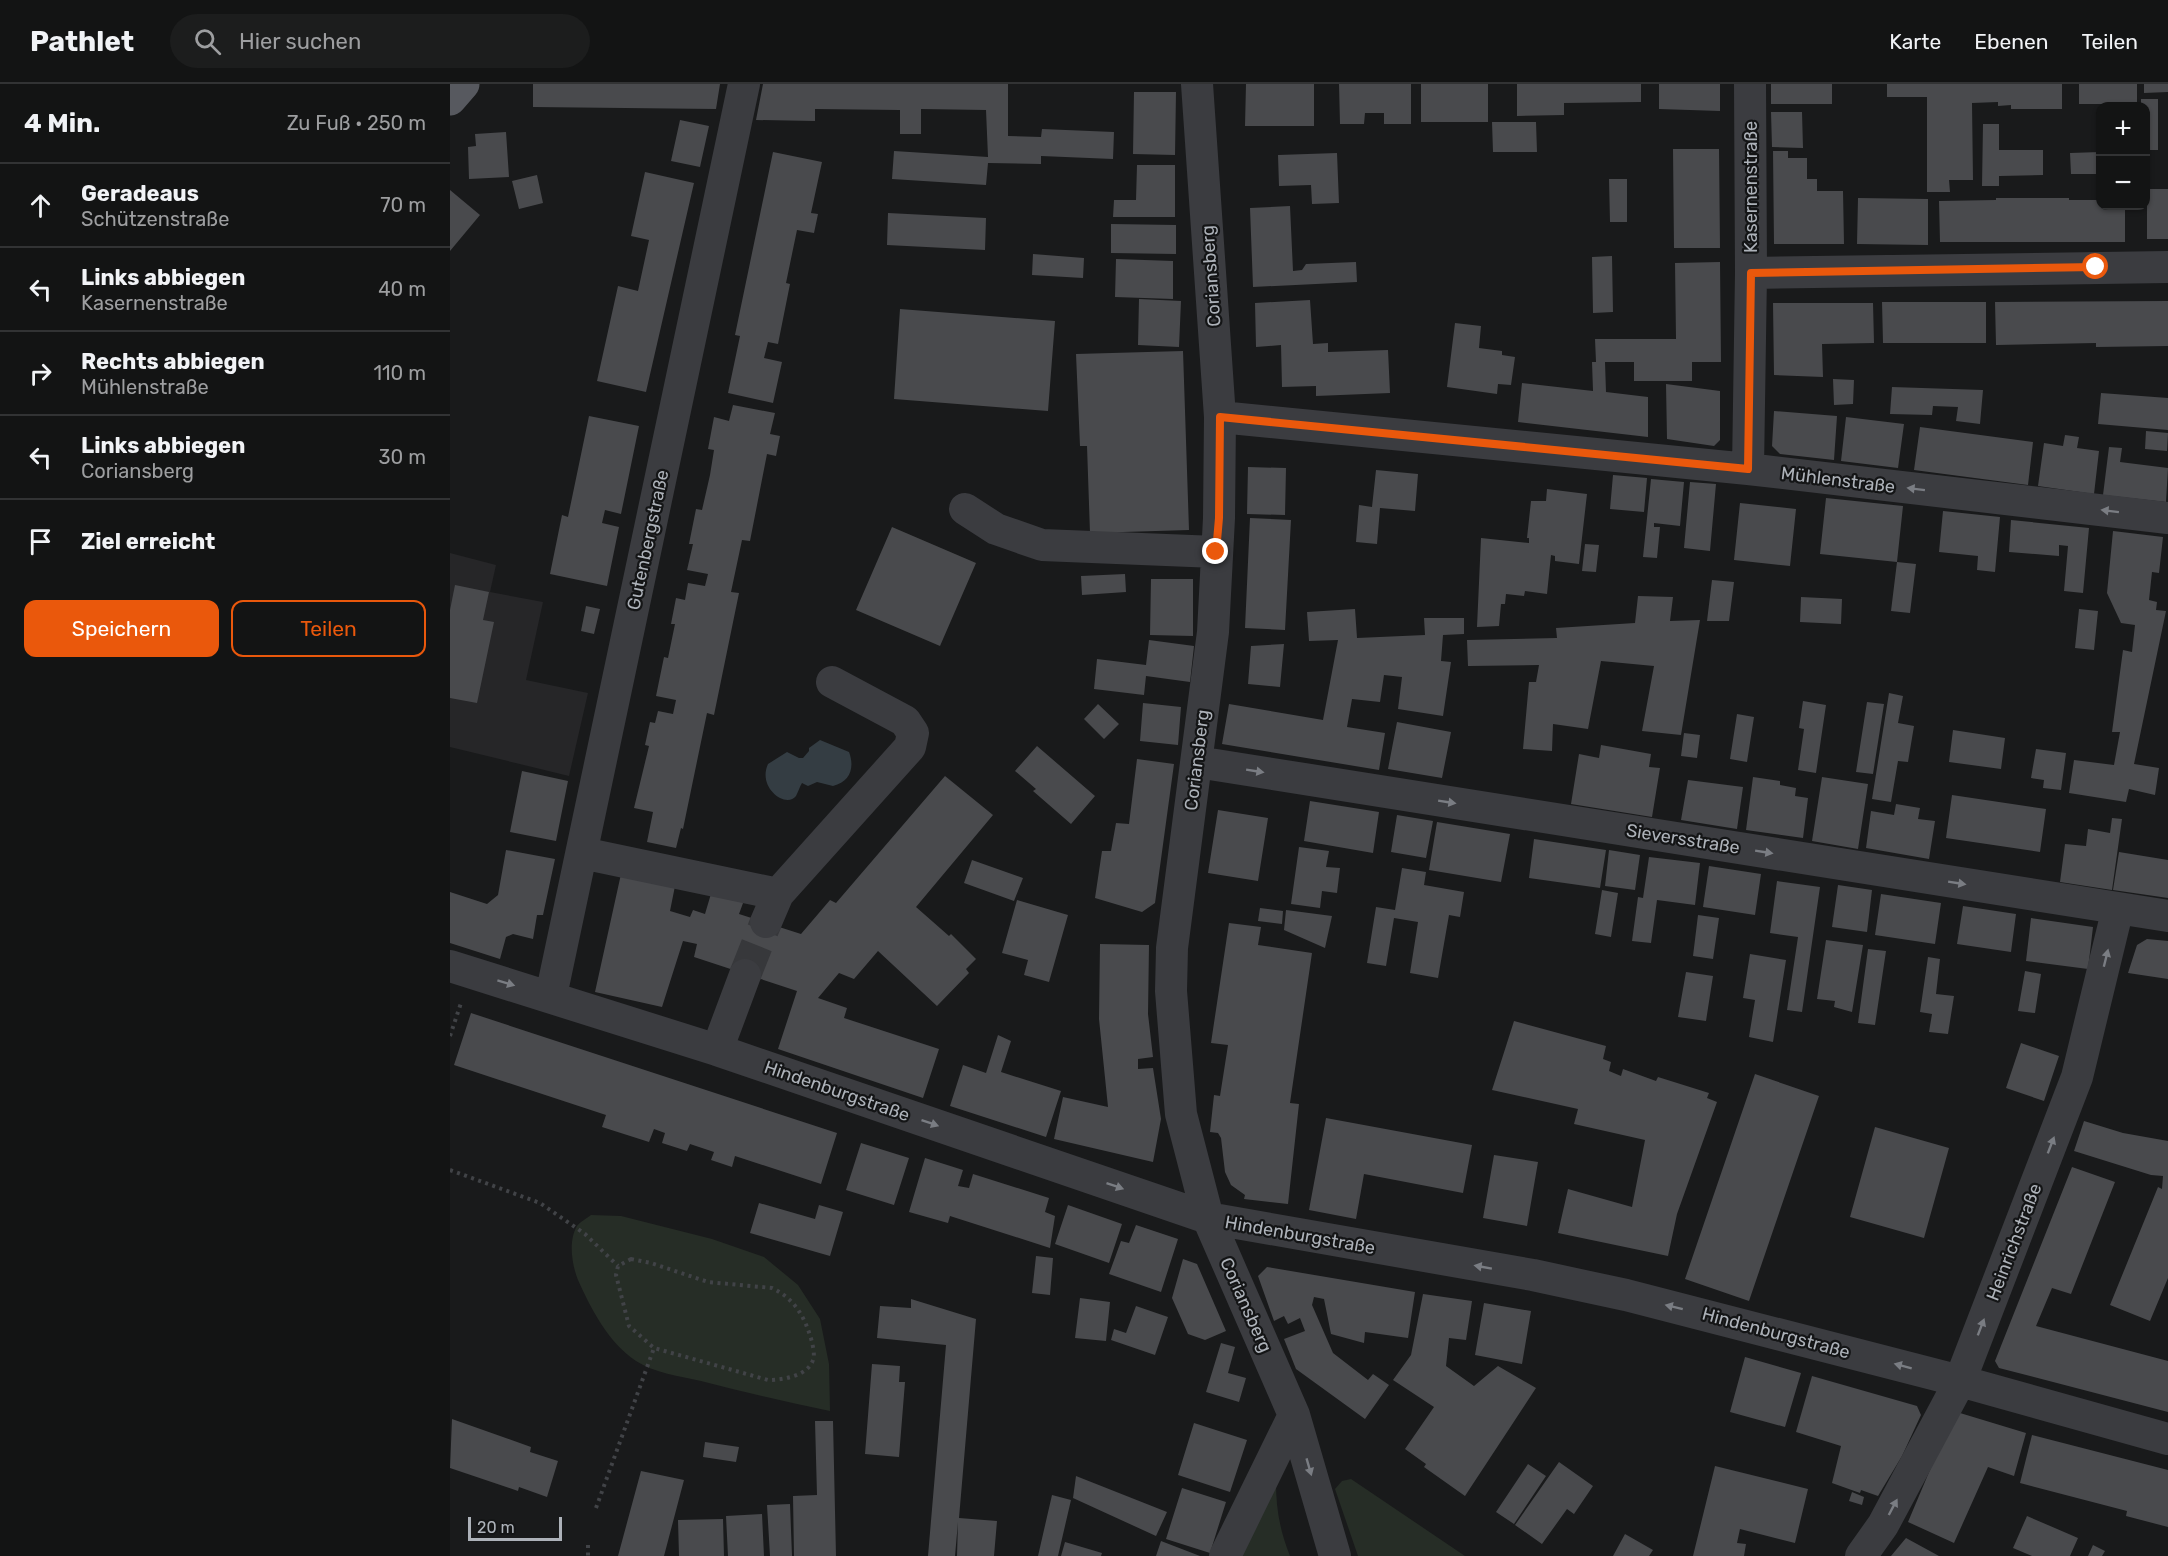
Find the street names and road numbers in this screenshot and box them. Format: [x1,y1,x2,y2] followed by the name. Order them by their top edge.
[1740,121,1762,253] street label: Kasernenstraße
[1196,224,1226,328] street label: Coriansberg
[1780,462,1896,498] street label: Mühlenstraße
[622,468,674,612] street label: Gutenbergstraße
[1180,708,1214,812] street label: Coriansberg
[1625,819,1741,859] street label: Sieversstraße
[761,1056,913,1126] street label: Hindenburgstraße
[1982,1180,2046,1304] street label: Heinrichstraße
[1223,1211,1377,1259] street label: Hindenburgstraße
[1215,1254,1277,1356] street label: Coriansberg
[1700,1303,1852,1363] street label: Hindenburgstraße

